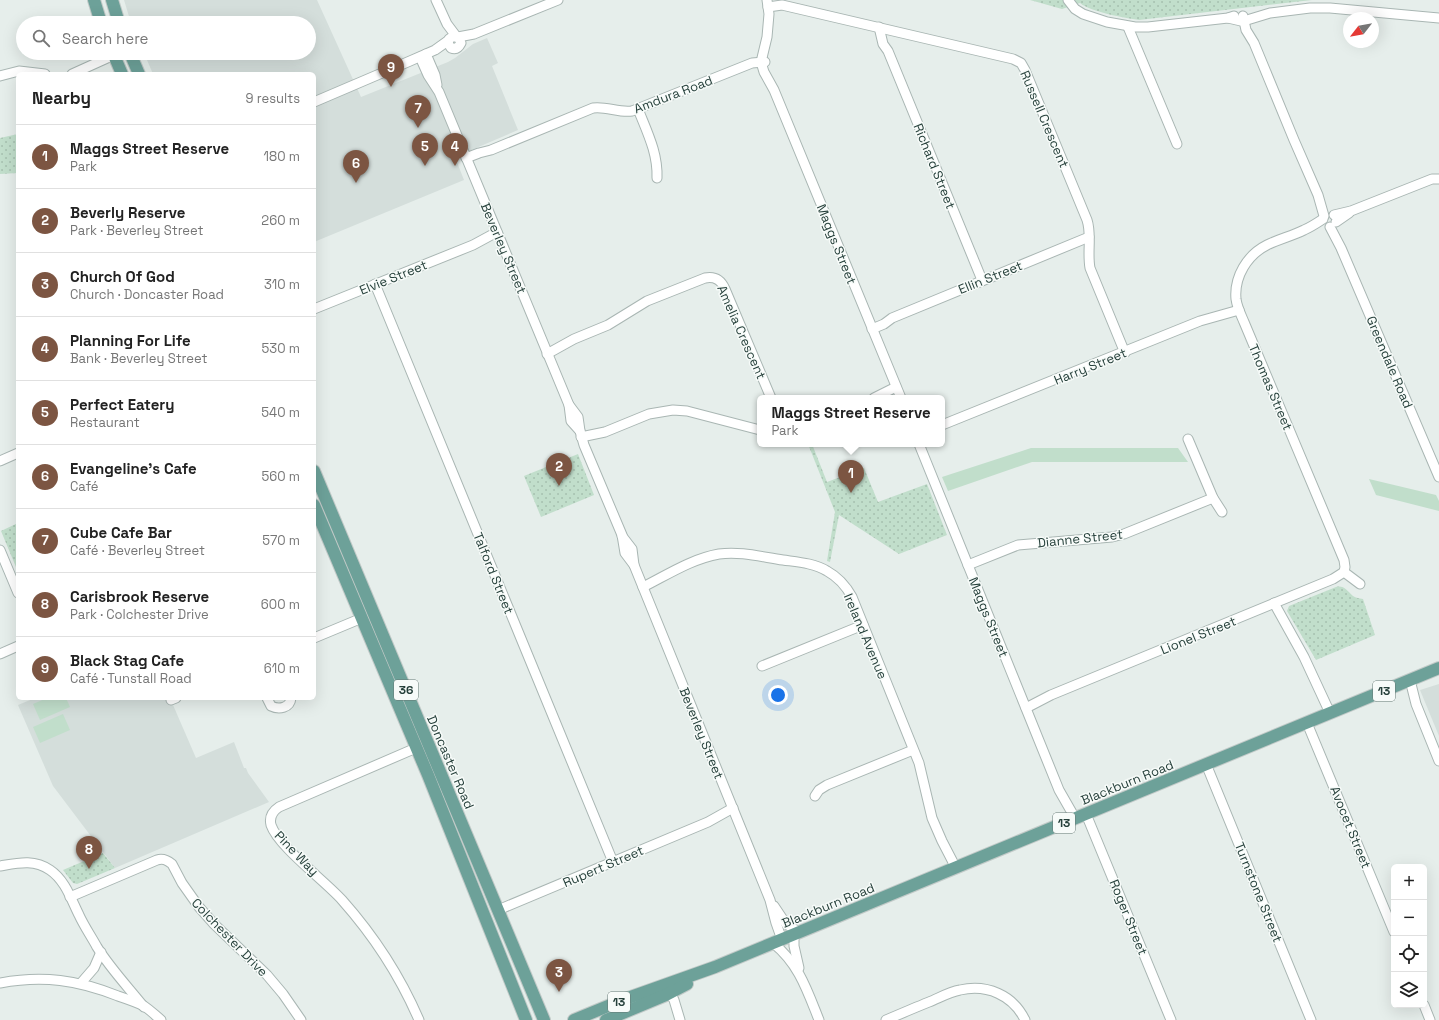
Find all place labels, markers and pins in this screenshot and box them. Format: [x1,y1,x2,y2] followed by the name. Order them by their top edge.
[378,54,404,87] pin: 9
[405,95,431,128] pin: 7
[412,133,438,166] pin: 5
[442,133,468,166] pin: 4
[343,150,369,183] pin: 6
[546,453,572,486] pin: 2
[838,460,864,493] pin: 1
[76,836,102,869] pin: 8
[546,959,572,992] pin: 3

